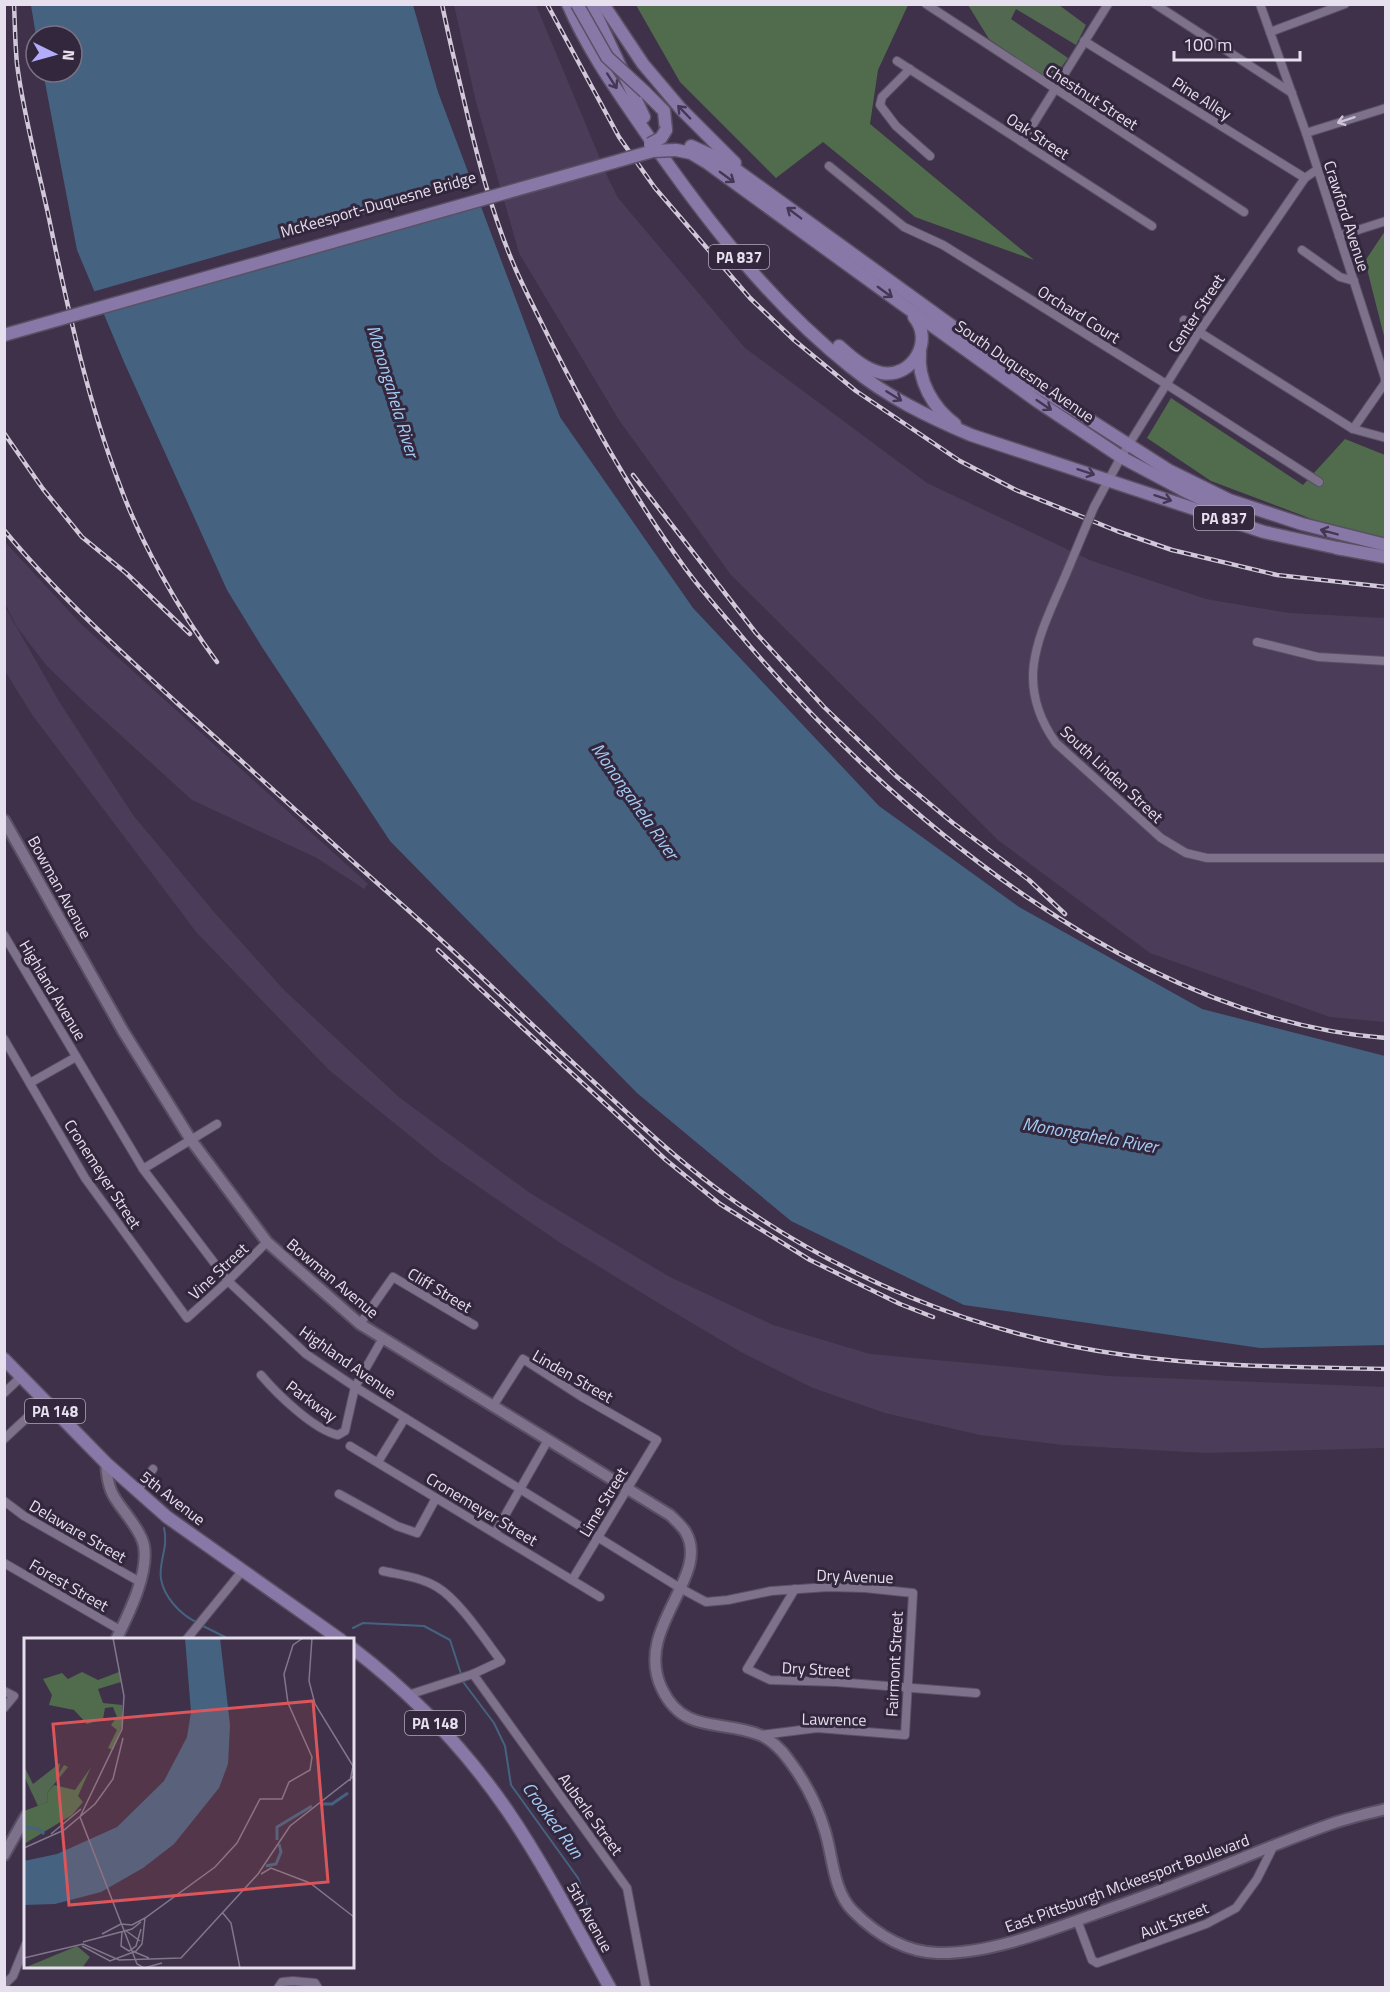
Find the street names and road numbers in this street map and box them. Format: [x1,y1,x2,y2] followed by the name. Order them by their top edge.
[1041,58,1143,136] street label: Chestnut Street
[1168,70,1236,126] street label: Pine Alley
[1002,107,1075,166] street label: Oak Street
[1318,157,1376,275] street label: Crawford Avenue
[277,165,479,243] street label: McKeesport-Duquesne Bridge
[709,245,769,269] road number: PA 837
[1162,269,1231,357] street label: Center Street
[1033,279,1125,349] street label: Orchard Court
[951,314,1099,428] street label: South Duquesne Avenue
[1194,506,1254,530] road number: PA 837
[1055,720,1169,828] street label: South Linden Street
[22,831,98,943] street label: Bowman Avenue
[13,935,93,1045] street label: Highland Avenue
[59,1114,148,1234] street label: Cronemeyer Street
[282,1232,384,1324] street label: Bowman Avenue
[183,1237,254,1305] street label: Vine Street
[403,1261,477,1319] street label: Cliff Street
[295,1320,401,1404] street label: Highland Avenue
[528,1343,618,1409] street label: Linden Street
[281,1374,343,1428] street label: Parkway
[25,1399,85,1423] road number: PA 148
[573,1462,633,1541] street label: Lime Street
[135,1465,211,1531] street label: 5th Avenue
[422,1466,543,1552] street label: Cronemeyer Street
[25,1493,131,1569] street label: Delaware Street
[25,1553,113,1618] street label: Forest Street
[816,1563,894,1589] street label: Dry Avenue
[879,1610,909,1717] street label: Fairmont Street
[781,1655,851,1683] street label: Dry Street
[801,1706,867,1732] street label: Lawrence
[405,1711,465,1735] road number: PA 148
[553,1768,629,1860] street label: Auberle Street
[1001,1828,1253,1938] street label: East Pittsburgh Mckeesport Boulevard
[561,1878,619,1956] street label: 5th Avenue
[1136,1895,1212,1945] street label: Ault Street

